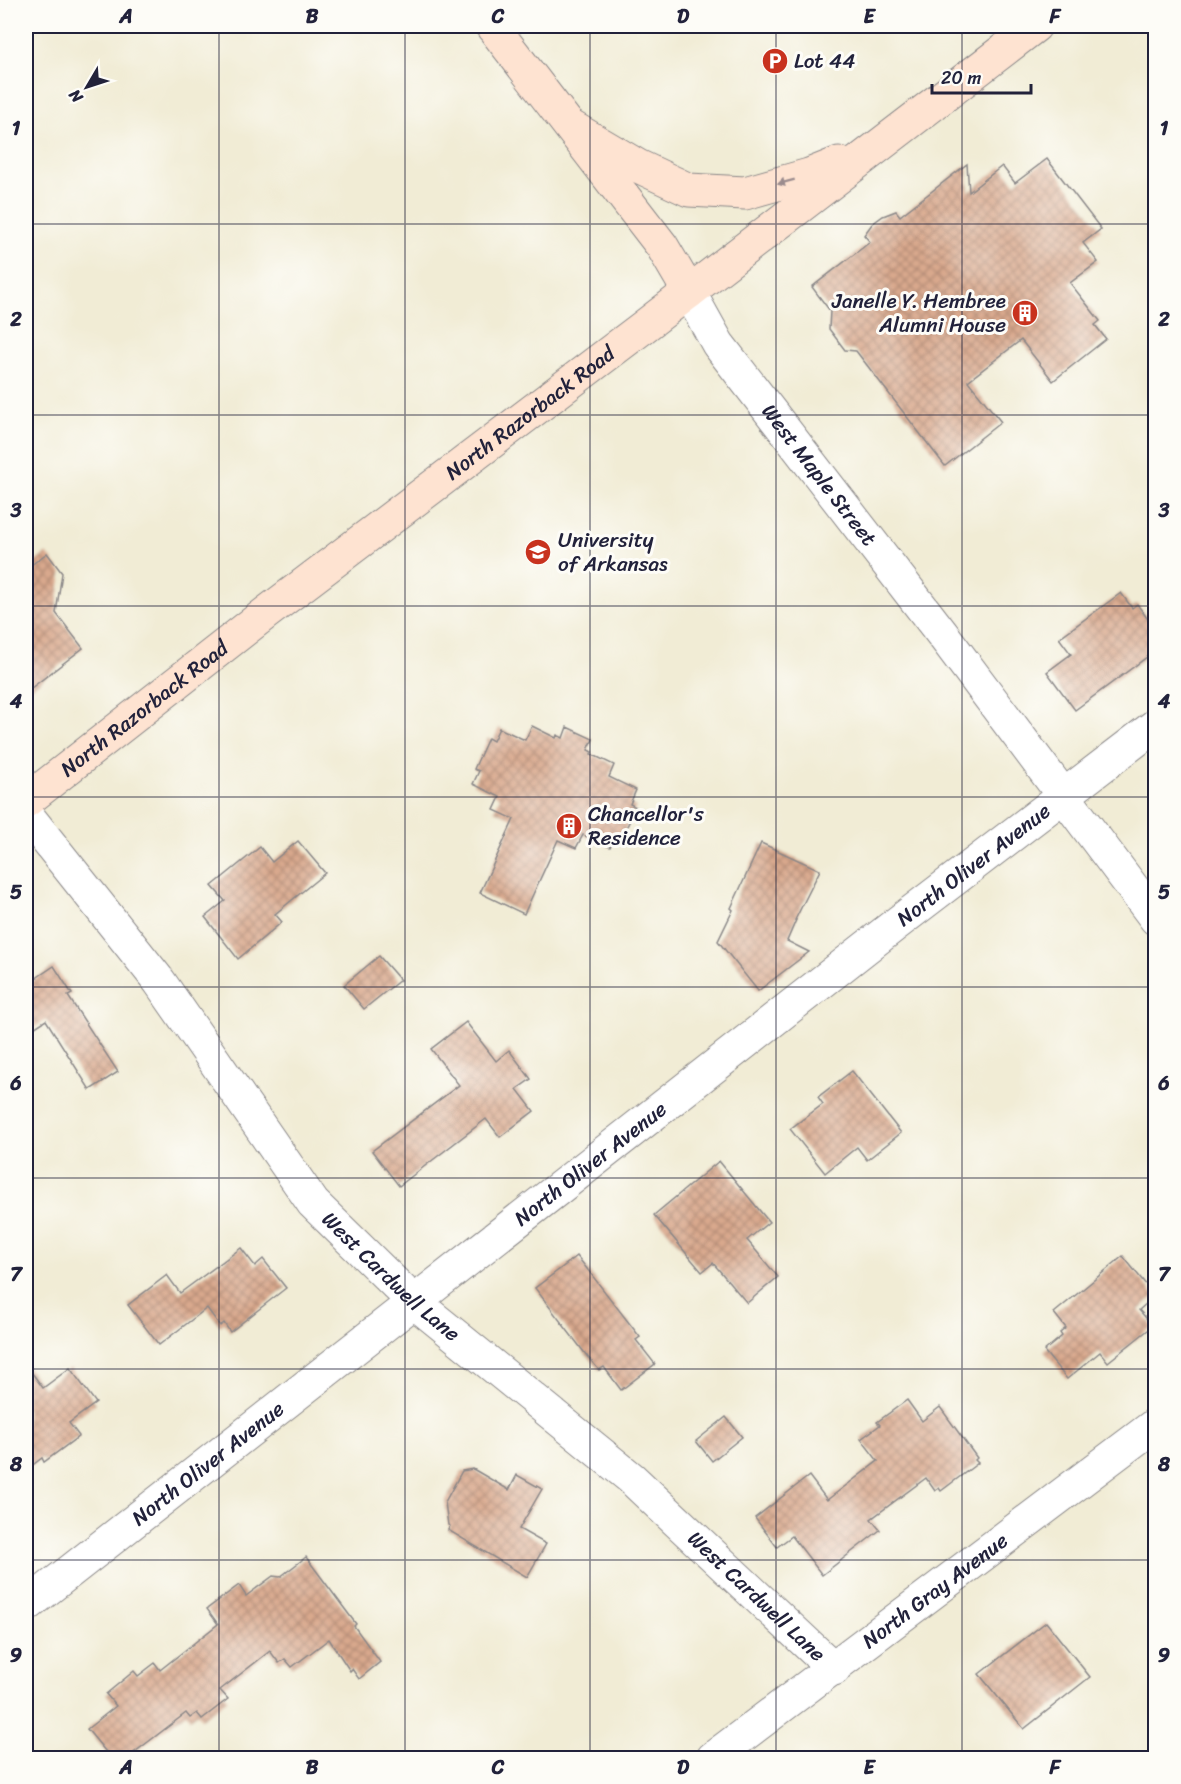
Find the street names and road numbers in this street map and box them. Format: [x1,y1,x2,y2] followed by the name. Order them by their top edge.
[436,335,625,490] street label: North Razorback Road
[751,395,887,555] street label: West Maple Street
[51,629,238,787] street label: North Razorback Road
[888,793,1059,937] street label: North Oliver Avenue
[505,1091,676,1236] street label: North Oliver Avenue
[312,1202,469,1352] street label: West Cardwell Lane
[123,1391,293,1536] street label: North Oliver Avenue
[678,1521,835,1672] street label: West Cardwell Lane
[853,1522,1017,1659] street label: North Gray Avenue

